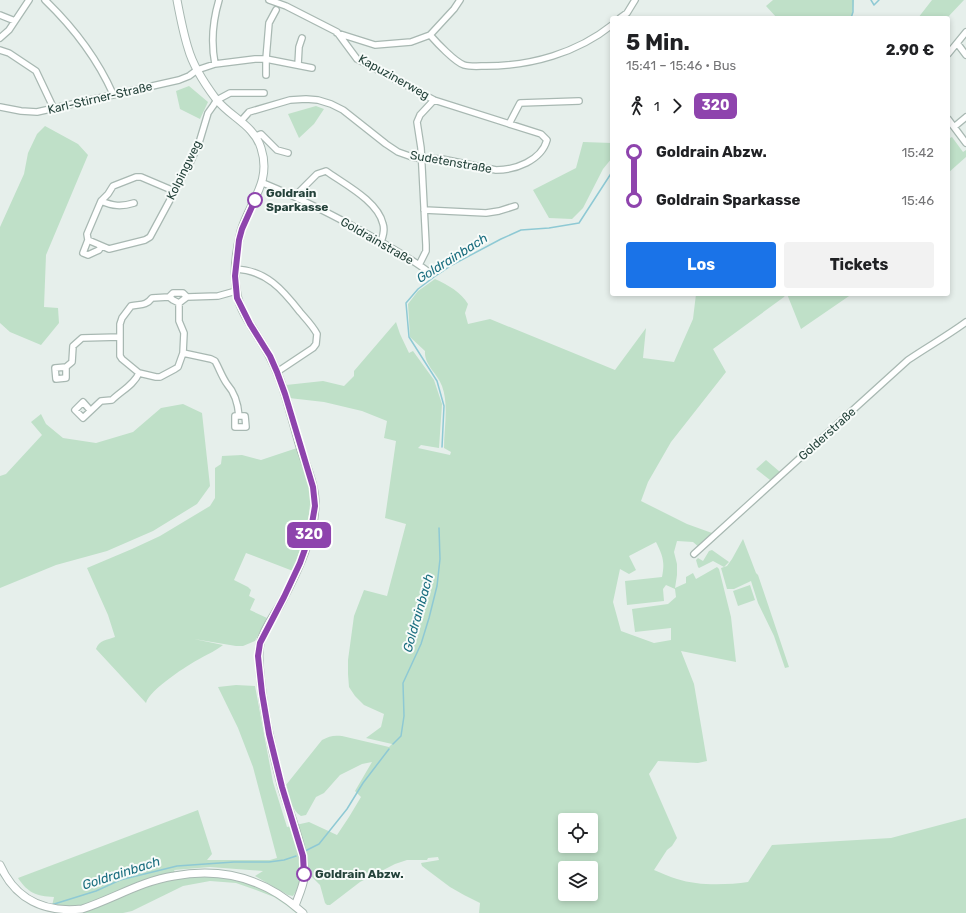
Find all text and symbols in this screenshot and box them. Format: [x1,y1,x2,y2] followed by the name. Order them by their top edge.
[626,29,690,56] text: 5 Min.
[886,41,934,59] text: 2.90 €
[356,52,432,102] street label: Kapuzinerweg
[626,58,736,73] text: 15:41 – 15:46 · Bus
[46,79,154,117] street label: Karl-Stirner-Straße
[626,95,648,117] icon: walk
[666,95,688,117] icon: forward
[702,97,729,114] text: 320
[654,99,660,114] text: 1
[164,138,204,202] street label: Kolpingweg
[656,143,767,161] text: Goldrain Abzw.
[902,145,934,160] text: 15:42
[409,148,493,176] street label: Sudetenstraße
[266,186,328,214] place label: Goldrain Sparkasse
[656,191,800,209] text: Goldrain Sparkasse
[247,192,263,208] marker: Goldrain Sparkasse
[901,193,934,208] text: 15:46
[338,214,416,268] street label: Goldrainstraße
[414,230,490,286] water label: Goldrainbach
[626,242,776,288] button: Los
[784,242,934,288] button: Tickets
[796,404,859,463] street label: Golderstraße
[286,522,332,548] line badge: 320
[295,526,323,543] text: 320
[400,572,436,654] water label: Goldrainbach
[558,813,598,901] map controls
[558,813,598,853] button: locate
[80,853,162,893] water label: Goldrainbach
[558,861,598,901] button: layers
[296,866,312,882] marker: Goldrain Abzw.
[315,867,404,881] place label: Goldrain Abzw.

